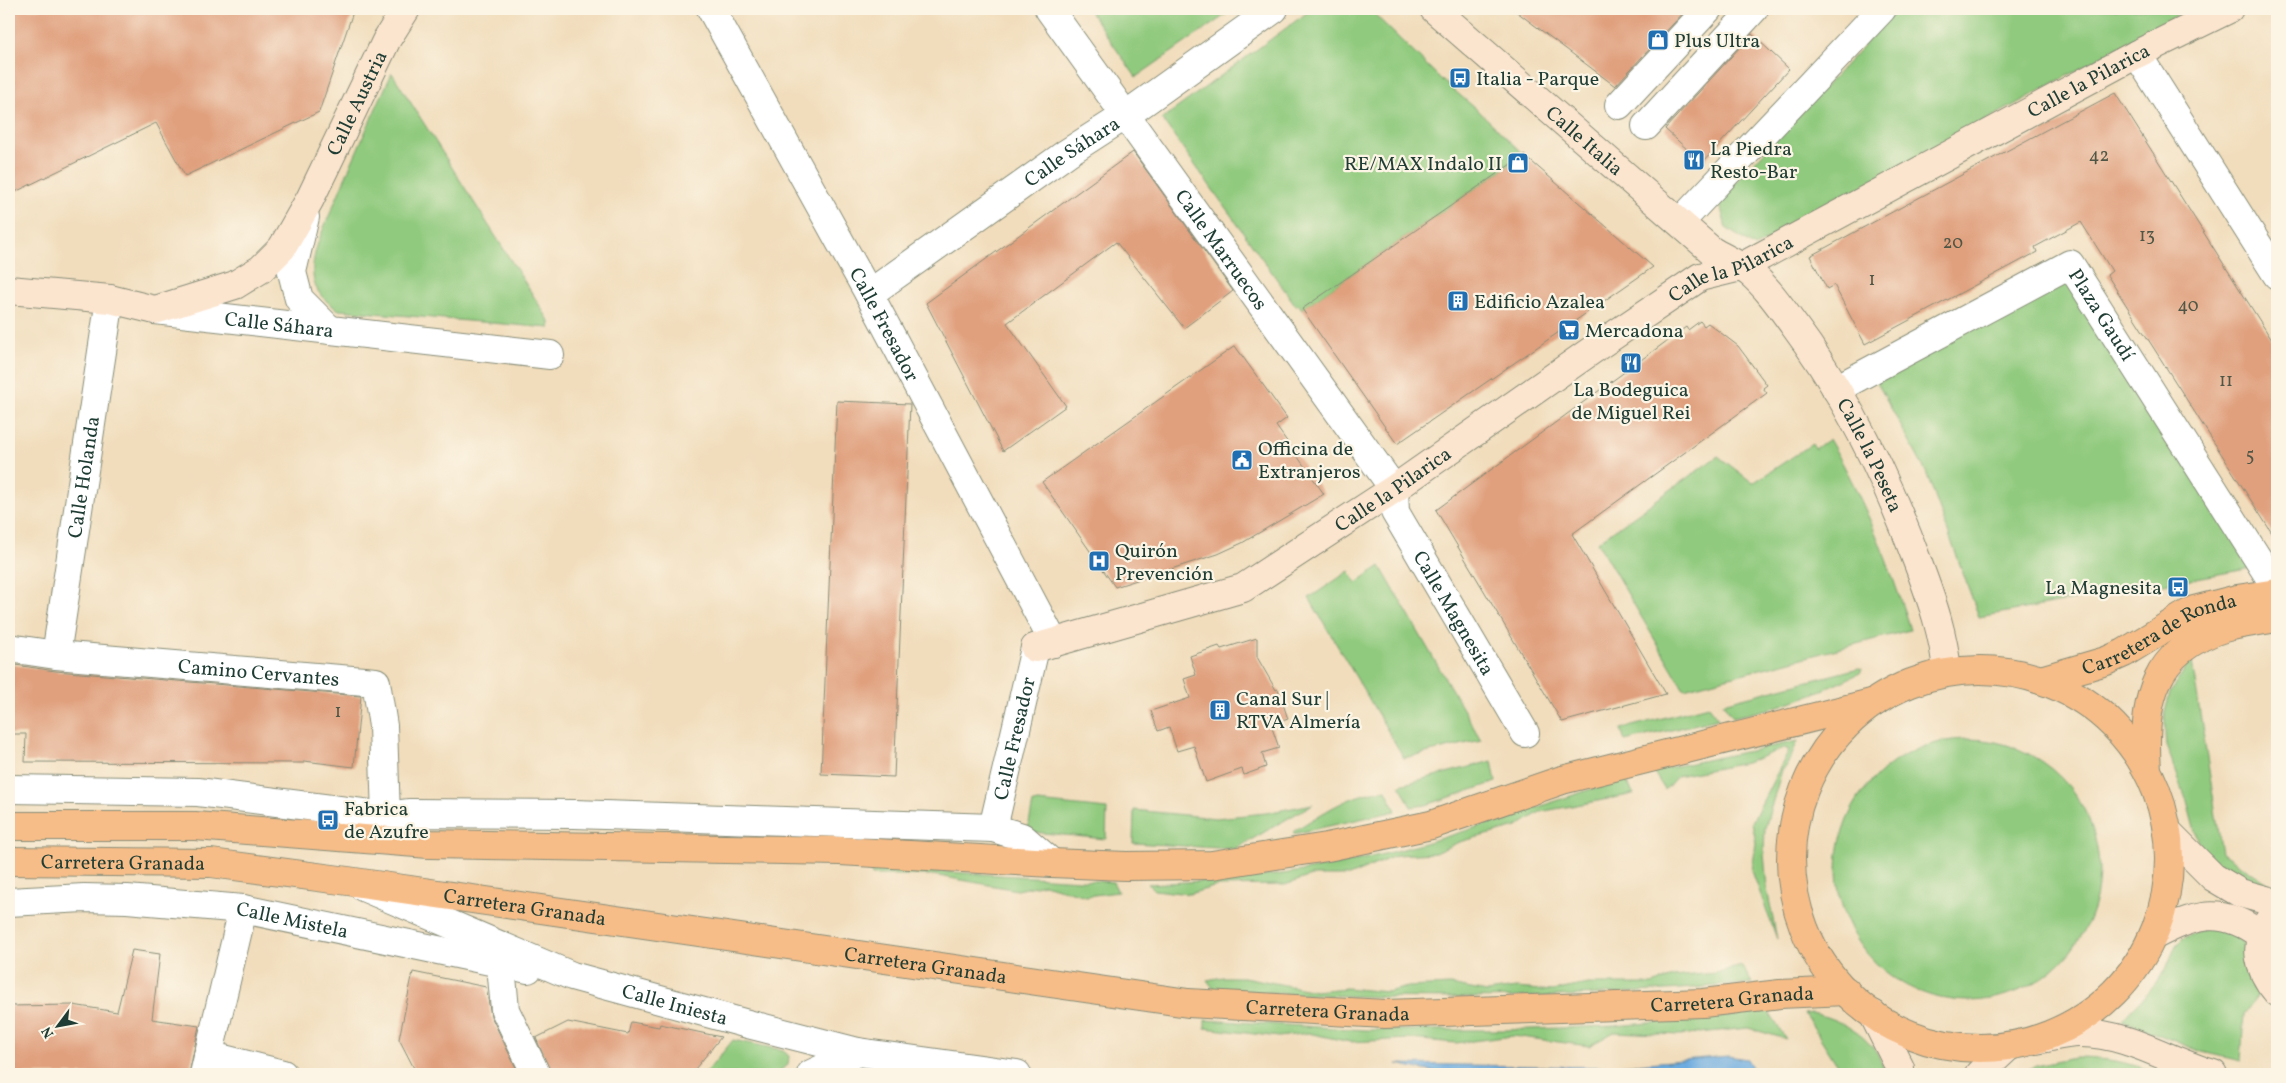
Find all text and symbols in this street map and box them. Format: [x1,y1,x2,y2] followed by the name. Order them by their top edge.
[1646,28,1670,52] shop icon: Plus Ultra
[1674,28,1760,56] place label: Plus Ultra
[2023,38,2155,126] street label: Calle la Pilarica
[321,46,395,161] street label: Calle Austria
[1448,66,1472,90] bus stop icon: Italia - Parque
[1476,66,1599,94] place label: Italia - Parque
[1539,100,1628,183] street label: Calle Italia
[1019,111,1126,195] street label: Calle Sáhara
[1710,136,1797,187] place label: La Piedra Resto-Bar
[2089,144,2109,169] house number: 42
[1682,148,1706,172] restaurant icon: La Piedra Resto-Bar
[1344,151,1502,179] place label: RE/MAX Indalo II
[1506,151,1530,175] shop icon: RE/MAX Indalo II
[1167,184,1273,317] street label: Calle Marruecos
[2139,224,2155,249] house number: 13
[1663,229,1799,310] street label: Calle la Pilarica
[1943,231,1963,256] house number: 20
[841,263,925,387] street label: Calle Fresador
[2060,264,2140,367] street label: Plaza Gaudí
[1869,268,1875,293] house number: 1
[1446,289,1470,313] building icon: Edificio Azalea
[1474,289,1605,317] place label: Edificio Azalea
[2177,294,2199,319] house number: 40
[223,306,335,346] street label: Calle Sáhara
[1557,318,1581,342] supermarket icon: Mercadona
[1585,318,1684,346] place label: Mercadona
[1619,351,1643,375] restaurant icon: La Bodeguica de Miguel Rei
[2219,369,2233,394] house number: 11
[1571,377,1691,428] place label: La Bodeguica de Miguel Rei
[1829,394,1909,517] street label: Calle la Peseta
[62,414,108,540] street label: Calle Holanda
[1258,436,1360,487] place label: Officina de Extranjeros
[1330,441,1458,540] street label: Calle la Pilarica
[2246,444,2254,469] house number: 5
[1230,448,1254,472] public building icon: Officina de Extranjeros
[1115,538,1214,589] place label: Quirón Prevención
[1405,546,1500,681] street label: Calle Magnesita
[1087,549,1111,573] hospital icon: Quirón Prevención
[2045,575,2162,603] place label: La Magnesita
[2166,575,2190,599] bus stop icon: La Magnesita
[2079,588,2240,683] street label: Carretera de Ronda
[177,653,340,695] street label: Camino Cervantes
[988,674,1044,803] street label: Calle Fresador
[1236,686,1361,737] place label: Canal Sur | RTVA Almería
[1208,698,1232,722] building icon: Canal Sur | RTVA Almería
[335,700,341,725] house number: 1
[344,796,429,847] place label: Fabrica de Azufre
[316,808,340,832] bus stop icon: Fabrica de Azufre
[41,849,205,879] street label: Carretera Granada
[441,883,608,934] street label: Carretera Granada
[235,896,351,947] street label: Calle Mistela
[842,941,1009,993] street label: Carretera Granada
[618,978,731,1034] street label: Calle Iniesta
[1650,980,1815,1021] street label: Carretera Granada
[1245,994,1410,1030] street label: Carretera Granada
[32,1000,82,1050] north arrow
[37,1023,59,1041] text: N

